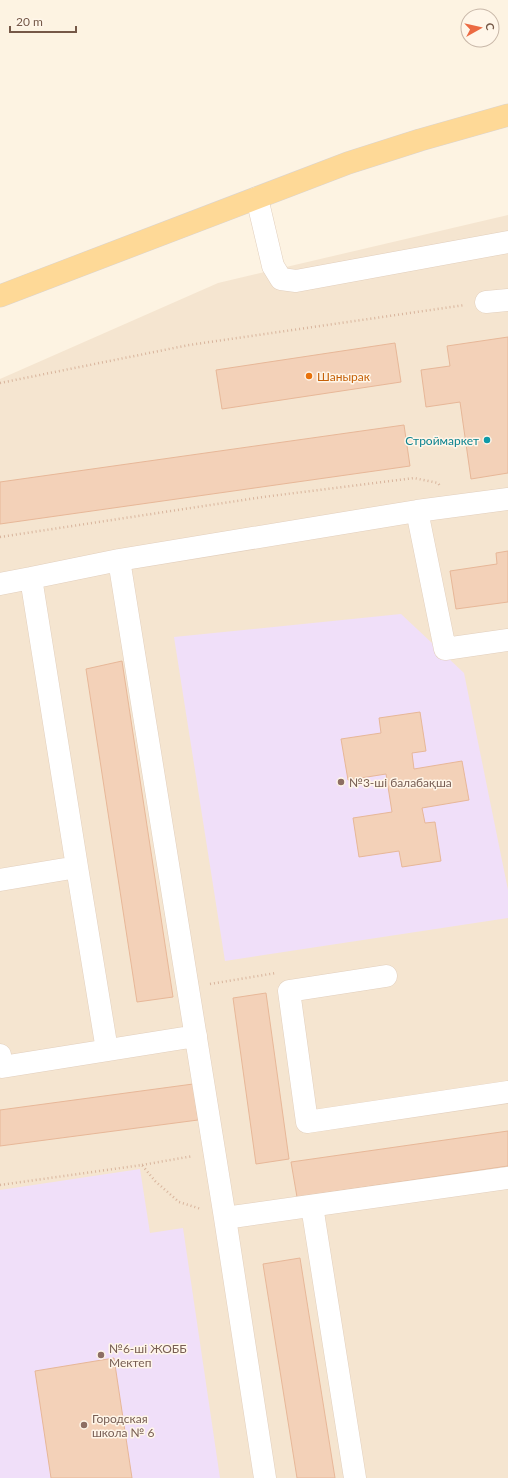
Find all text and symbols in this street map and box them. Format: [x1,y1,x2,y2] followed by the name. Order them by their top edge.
[10,8,76,34] scale bar
[460,8,500,48] north arrow
[16,14,43,29] text: 20 m
[483,22,497,32] text: С
[317,369,371,384] place label: Шанырак
[304,371,314,381] marker: Шанырак
[405,433,479,448] place label: Строймаркет
[482,435,492,445] marker: Строймаркет
[349,775,452,790] place label: №3-ші балабақша
[336,777,346,787] marker: №3-ші балабақша
[109,1341,187,1370] place label: №6-ші ЖОББ Мектеп
[96,1350,106,1360] marker: №6-ші ЖОББ Мектеп
[92,1411,154,1440] place label: Городская школа № 6
[79,1420,89,1430] marker: Городская школа № 6

